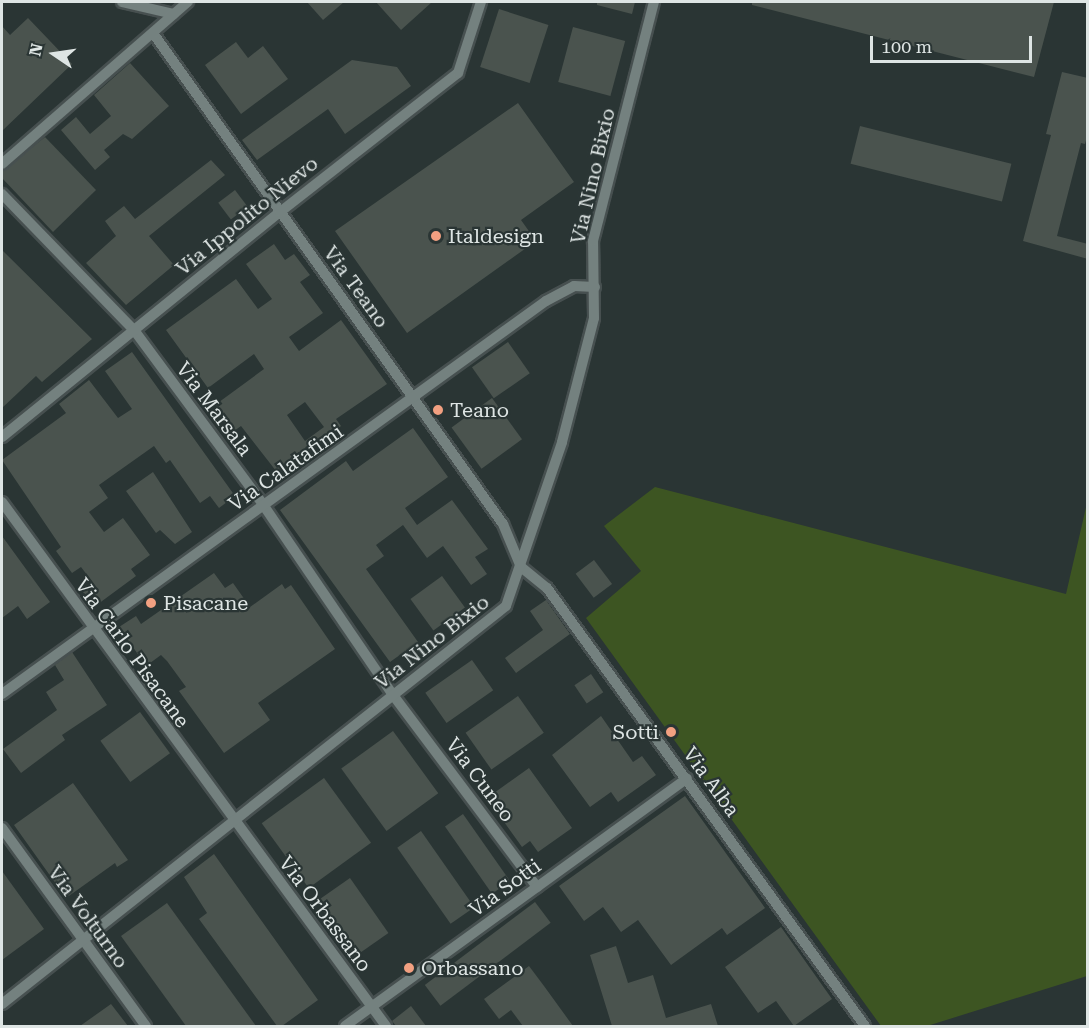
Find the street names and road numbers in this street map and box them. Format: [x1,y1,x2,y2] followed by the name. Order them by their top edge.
[566,106,620,246] street label: Via Nino Bixio
[171,151,323,281] street label: Via Ippolito Nievo
[318,241,394,333] street label: Via Teano
[171,357,257,461] street label: Via Marsala
[224,420,348,516] street label: Via Calatafimi
[70,574,194,732] street label: Via Carlo Pisacane
[370,590,494,694] street label: Via Nino Bixio
[440,733,520,827] street label: Via Cuneo
[678,742,744,822] street label: Via Alba
[274,851,376,977] street label: Via Orbassano
[464,854,546,922] street label: Via Sotti
[43,861,133,973] street label: Via Volturno

